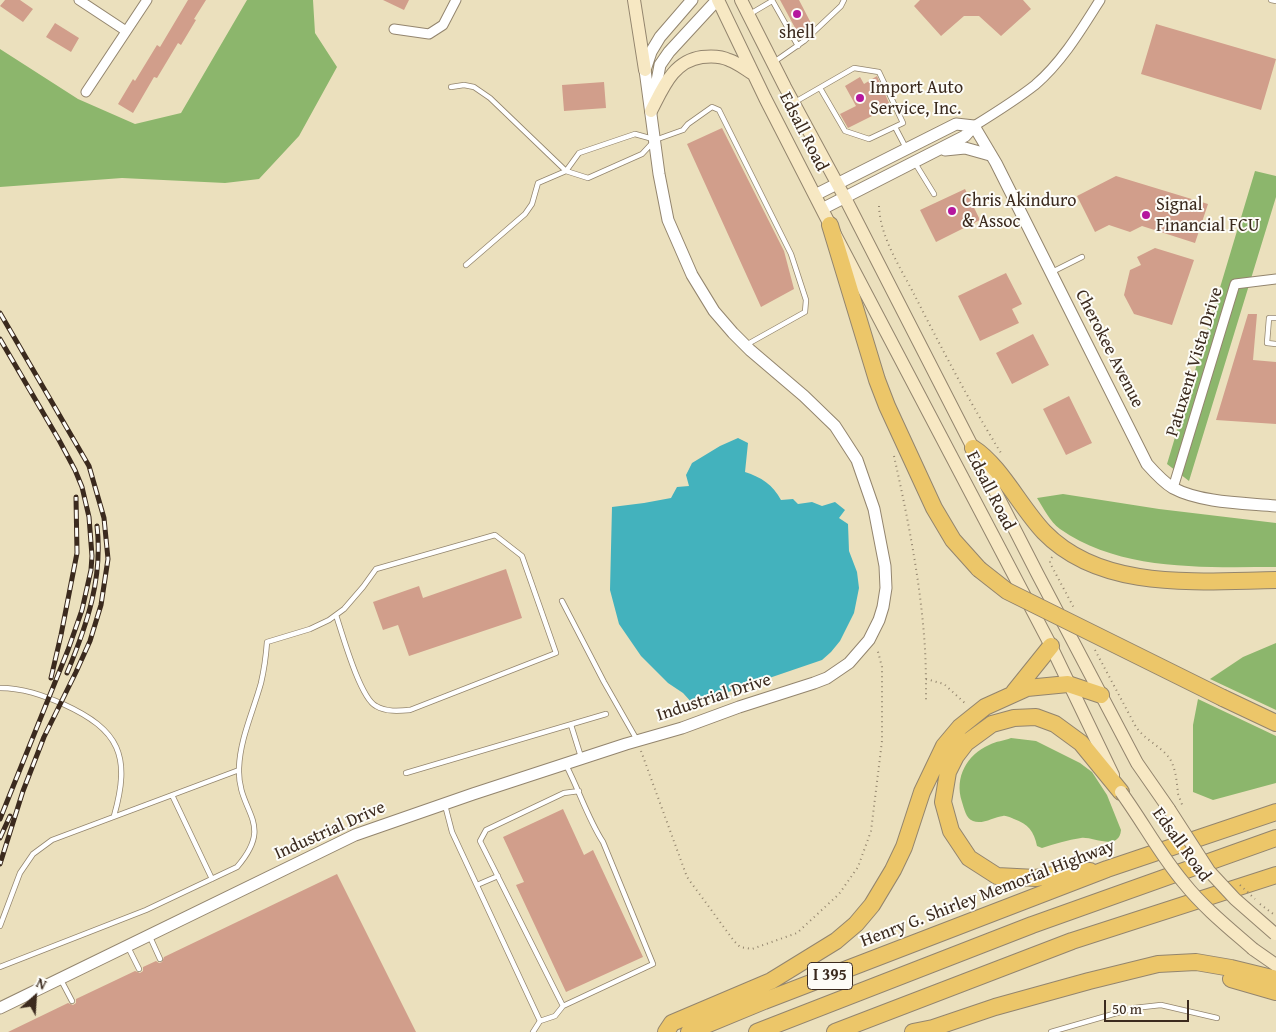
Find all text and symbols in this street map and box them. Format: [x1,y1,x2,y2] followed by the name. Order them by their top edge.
[791,8,803,20] marker: shell
[779,22,815,44] place label: shell
[870,77,963,120] place label: Import Auto Service, Inc.
[774,89,832,175] street label: Edsall Road
[854,92,866,104] marker: Import Auto Service, Inc.
[962,190,1076,232] place label: Chris Akinduro & Assoc
[1156,194,1260,236] place label: Signal Financial FCU
[946,205,958,217] marker: Chris Akinduro & Assoc
[1140,209,1152,221] marker: Signal Financial FCU
[1162,285,1228,439] street label: Patuxent Vista Drive
[1070,286,1148,412] street label: Cherokee Avenue
[961,448,1019,534] street label: Edsall Road
[654,669,774,727] street label: Industrial Drive
[271,797,389,865] street label: Industrial Drive
[1147,804,1215,886] street label: Edsall Road
[858,835,1118,953] street label: Henry G. Shirley Memorial Highway
[808,962,852,989] road number: I 395
[10,972,60,1022] north arrow
[33,972,50,995] text: N
[1106,990,1191,1022] scale bar
[1112,998,1142,1019] text: 50 m

